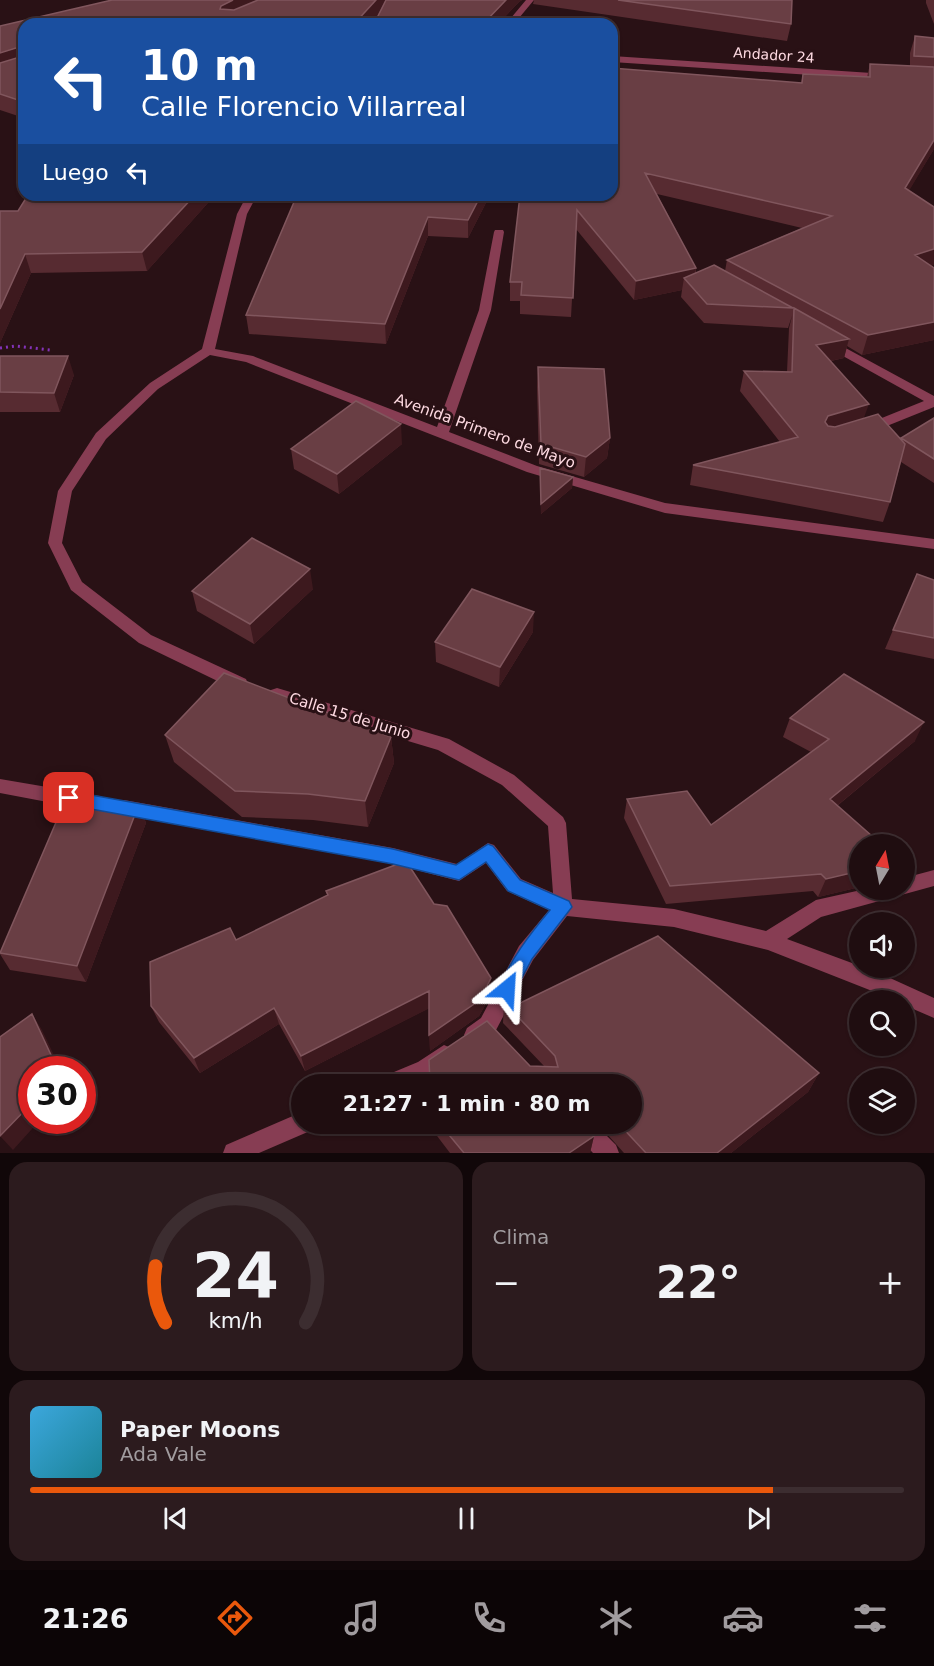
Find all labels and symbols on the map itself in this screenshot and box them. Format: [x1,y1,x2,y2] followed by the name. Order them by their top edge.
[733,44,815,66] street label: Andador 24
[392,390,578,472] street label: Avenida Primero de Mayo
[287,689,413,743] street label: Calle 15 de Junio
[43,772,94,823] pin
[849,834,915,900] north arrow
[475,957,539,1021] position arrow
[18,1056,96,1134] speed limit sign: 30

